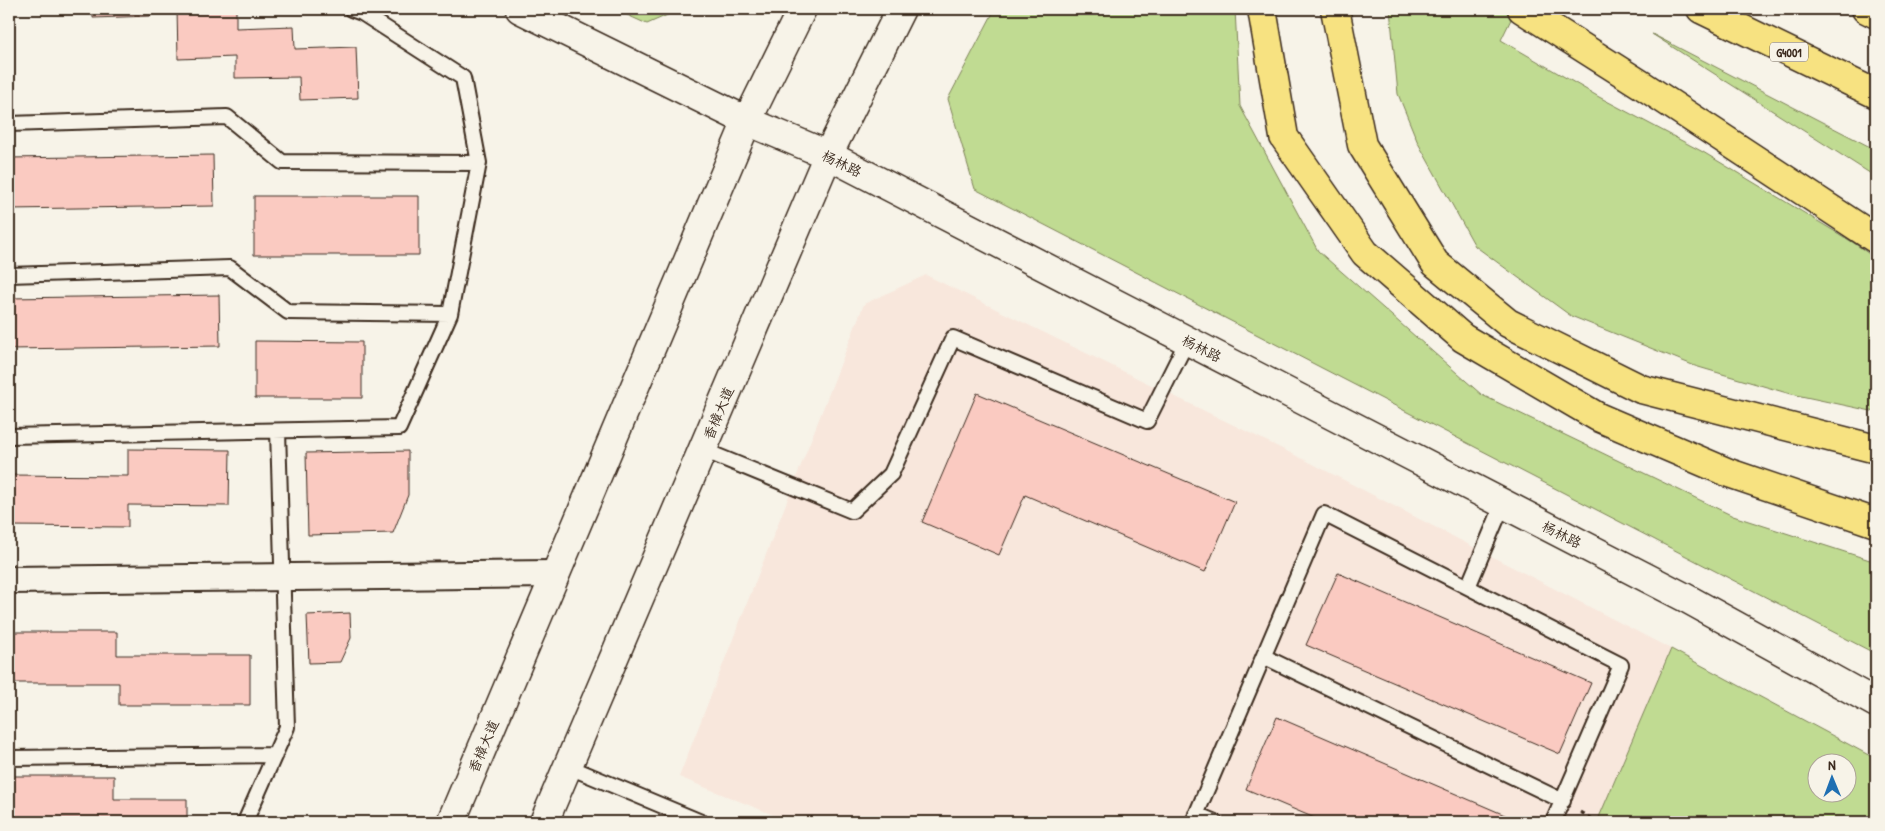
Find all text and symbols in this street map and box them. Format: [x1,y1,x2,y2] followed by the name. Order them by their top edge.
[1770,42,1808,62] road number: G4001
[819,145,865,181] street label: 杨林路
[1179,330,1225,366] street label: 杨林路
[698,384,738,442] street label: 香樟大道
[1539,516,1585,552] street label: 杨林路
[463,717,503,775] street label: 香樟大道
[1808,754,1858,804] north arrow
[1828,755,1836,774] text: N

